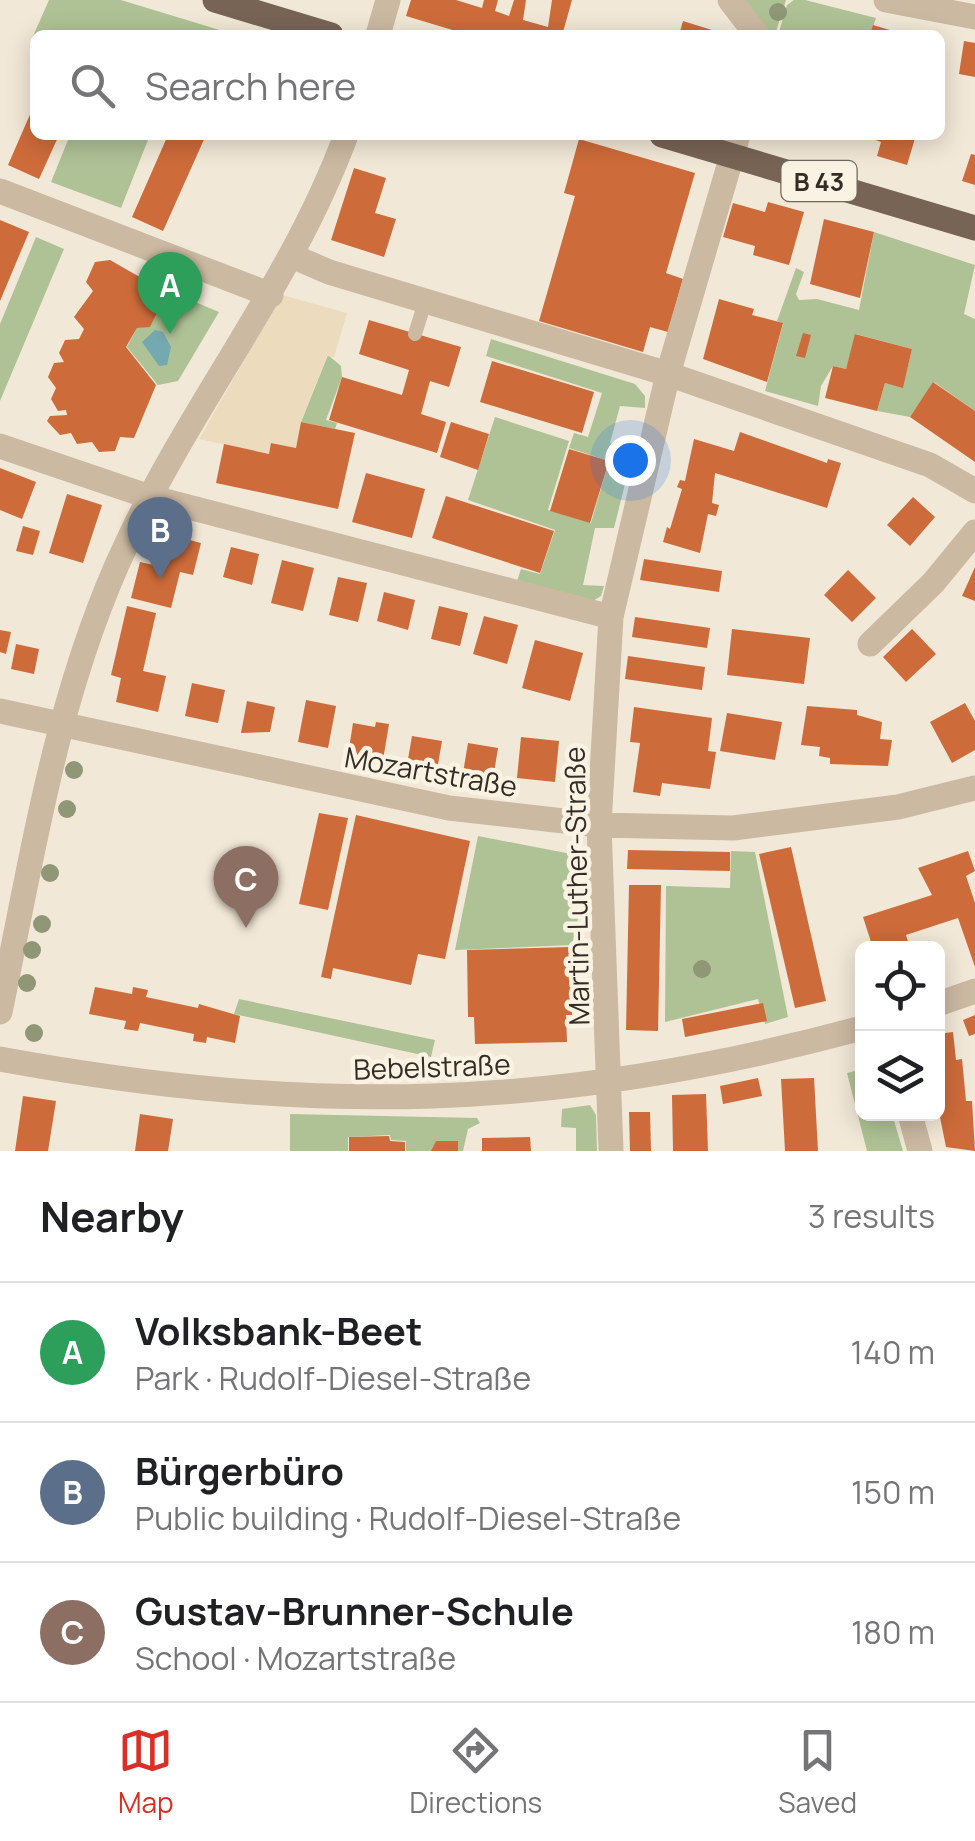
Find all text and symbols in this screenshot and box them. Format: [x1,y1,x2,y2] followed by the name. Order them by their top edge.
[30,30,945,140] search box
[65,58,120,113] icon: search
[145,59,356,111] text: Search here
[782,161,856,201] road number: B 43
[138,252,202,334] pin: A
[605,435,656,486] your location
[128,496,192,579] pin: B
[342,737,520,805] street label: Mozartstraße
[555,746,597,1026] street label: Martin-Luther-Straße
[214,846,278,928] pin: C
[855,941,945,1121] map controls
[855,941,945,1031] button: locate
[855,1031,945,1121] button: layers
[353,1044,511,1088] street label: Bebelstraße
[40,1187,184,1245] text: Nearby
[808,1194,935,1238] text: 3 results
[135,1304,422,1356] text: Volksbank-Beet
[62,1330,83,1374] text: A
[851,1330,935,1374] text: 140 m
[135,1356,531,1400] text: Park · Rudolf-Diesel-Straße
[135,1444,344,1496] text: Bürgerbüro
[62,1470,83,1514] text: B
[851,1470,935,1514] text: 150 m
[135,1496,681,1540] text: Public building · Rudolf-Diesel-Straße
[135,1584,574,1636] text: Gustav-Brunner-Schule
[61,1610,84,1654] text: C
[851,1610,935,1654] text: 180 m
[135,1636,456,1680] text: School · Mozartstraße
[118,1723,174,1821] tab: Map
[410,1723,542,1821] tab: Directions
[778,1723,857,1821] tab: Saved

